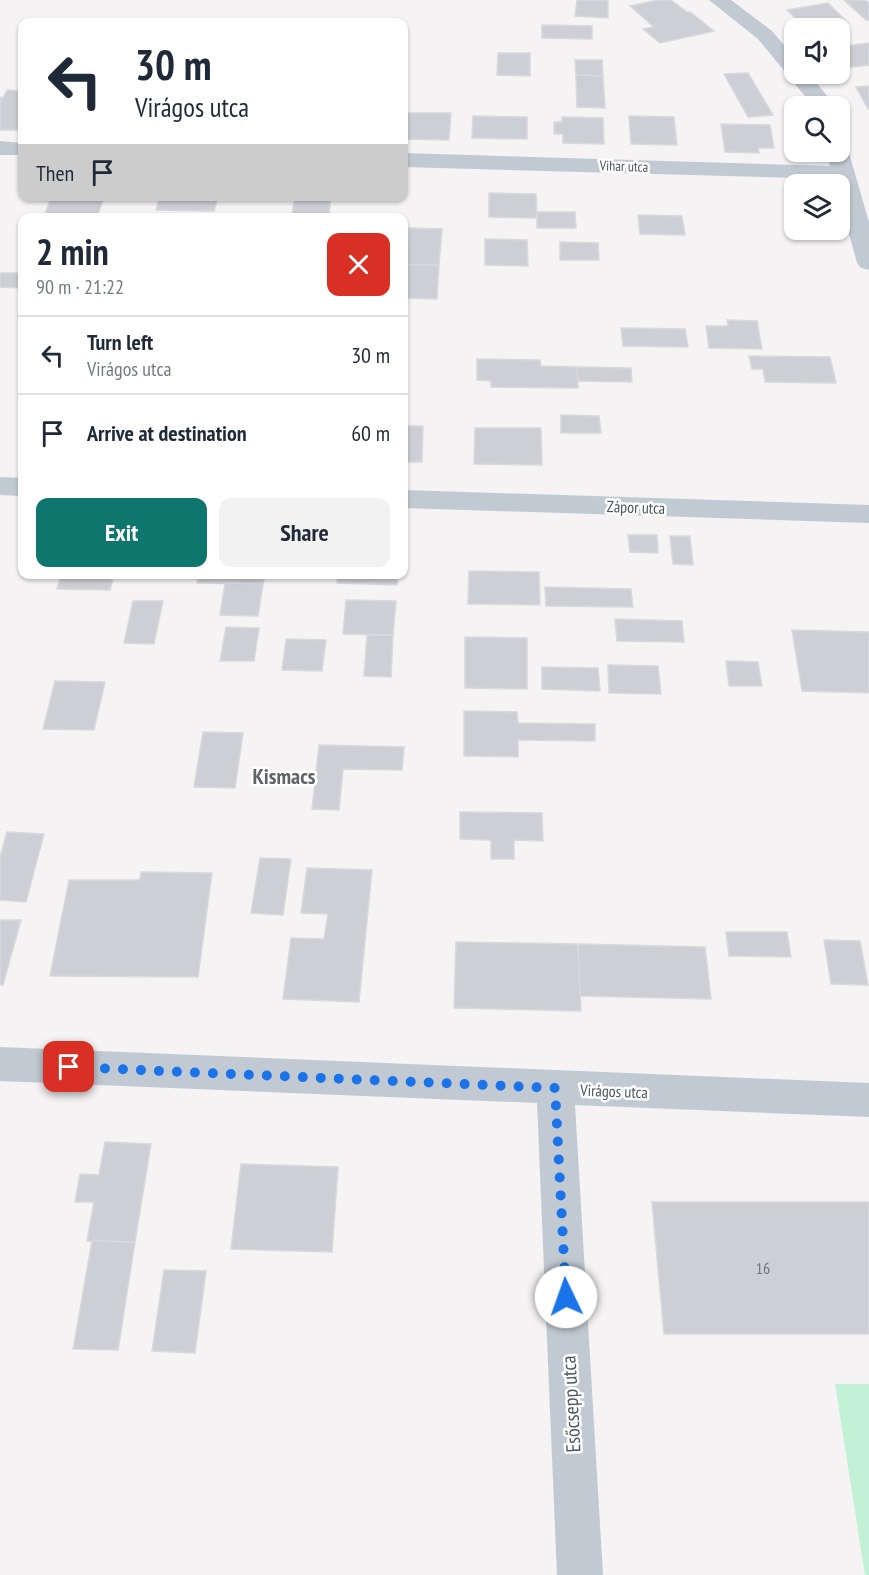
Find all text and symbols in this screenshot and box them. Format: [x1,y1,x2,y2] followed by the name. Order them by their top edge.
[784,18,850,240] map controls
[784,18,850,84] button: sound
[135,37,212,92] text: 30 m
[36,42,114,120] icon: left
[135,90,249,124] text: Virágos utca
[784,96,850,162] button: search
[86,156,119,189] icon: arrive
[598,156,649,176] street label: Vihar utca
[36,159,74,187] text: Then
[784,174,850,240] button: layers
[36,228,109,275] text: 2 min
[327,233,390,296] button: close
[36,274,124,300] text: 90 m · 21:22
[87,328,153,356] text: Turn left
[36,339,69,372] icon: left
[351,341,390,369] text: 30 m
[87,356,172,382] text: Virágos utca
[36,417,69,450] icon: arrive
[87,419,247,447] text: Arrive at destination
[351,419,390,447] text: 60 m
[606,496,666,518] street label: Zápor utca
[36,498,207,567] button: Exit
[219,498,390,567] button: Share
[252,762,316,790] district label: Kismacs
[43,1041,94,1092] pin
[52,1050,85,1083] icon: arrive
[579,1080,648,1102] street label: Virágos utca
[756,1258,770,1278] house number: 16
[534,1265,598,1329] position arrow
[555,1355,587,1453] street label: Esőcsepp utca

